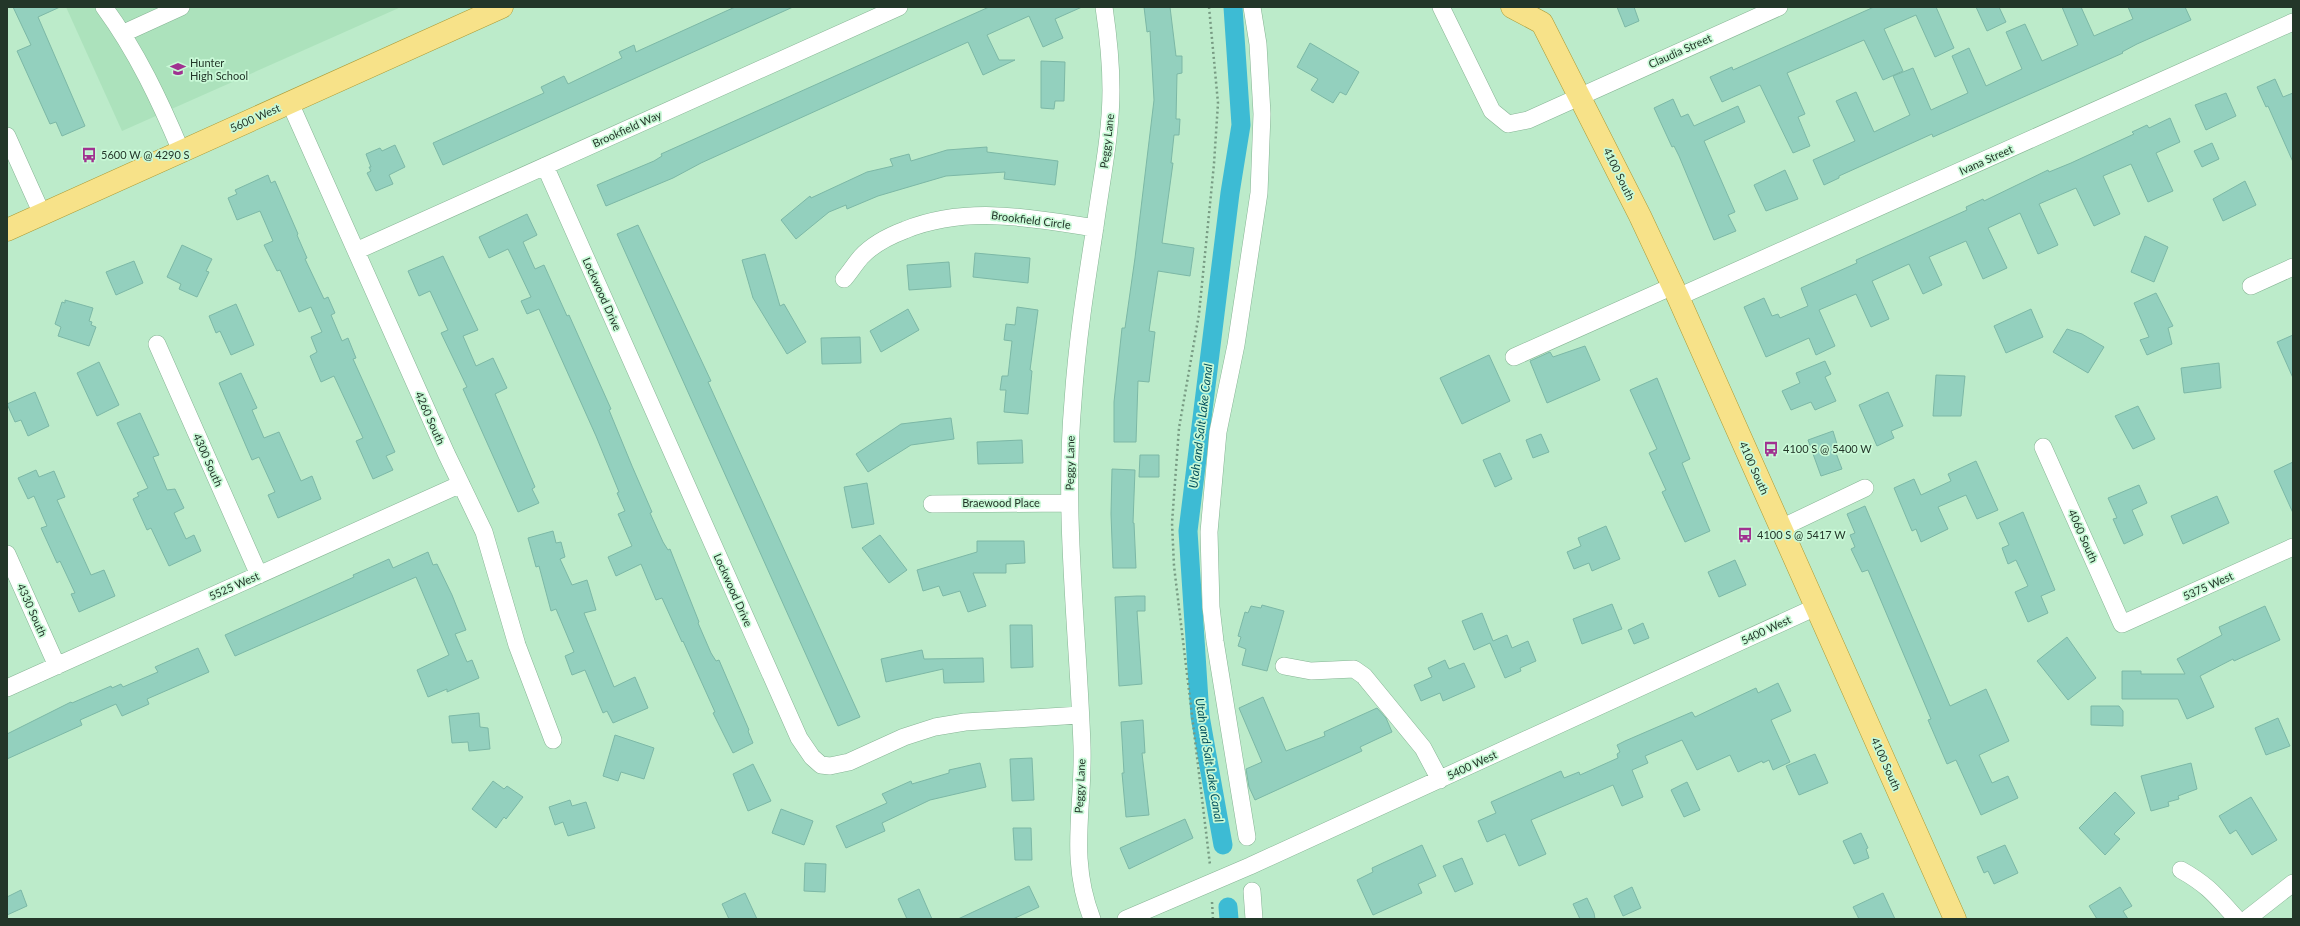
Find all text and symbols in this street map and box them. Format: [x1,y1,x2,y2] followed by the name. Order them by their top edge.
[1646,31,1713,70] street label: Claudia Street
[190,56,248,82] place label: Hunter High School
[169,60,187,78] school or university icon: Hunter High School
[228,101,282,134] street label: 5600 West
[590,107,664,150] street label: Brookfield Way
[1097,113,1116,169] street label: Peggy Lane
[1957,142,2015,177] street label: Ivana Street
[1601,145,1638,202] street label: 4100 South
[80,146,98,164] bus stop icon: 5600 W @ 4290 S
[101,148,190,161] place label: 5600 W @ 4290 S
[991,208,1072,231] street label: Brookfield Circle
[581,255,624,332] street label: Lockwood Drive
[1185,362,1216,489] water label: Utah and Salt Lake Canal
[413,389,448,446] street label: 4260 South
[191,431,226,488] street label: 4300 South
[1063,435,1076,491] street label: Peggy Lane
[1737,439,1772,496] street label: 4100 South
[1762,440,1780,458] bus stop icon: 4100 S @ 5400 W
[1783,442,1872,455] place label: 4100 S @ 5400 W
[962,496,1040,509] street label: Braewood Place
[2066,507,2101,564] street label: 4060 South
[1736,526,1754,544] bus stop icon: 4100 S @ 5417 W
[1757,528,1846,541] place label: 4100 S @ 5417 W
[712,551,755,628] street label: Lockwood Drive
[207,569,261,602] street label: 5525 West
[2181,569,2235,602] street label: 5375 West
[15,581,50,638] street label: 4330 South
[1739,612,1793,647] street label: 5400 West
[1192,697,1227,823] water label: Utah and Salt Lake Canal
[1869,735,1904,792] street label: 4100 South
[1445,747,1499,782] street label: 5400 West
[1072,758,1087,814] street label: Peggy Lane

